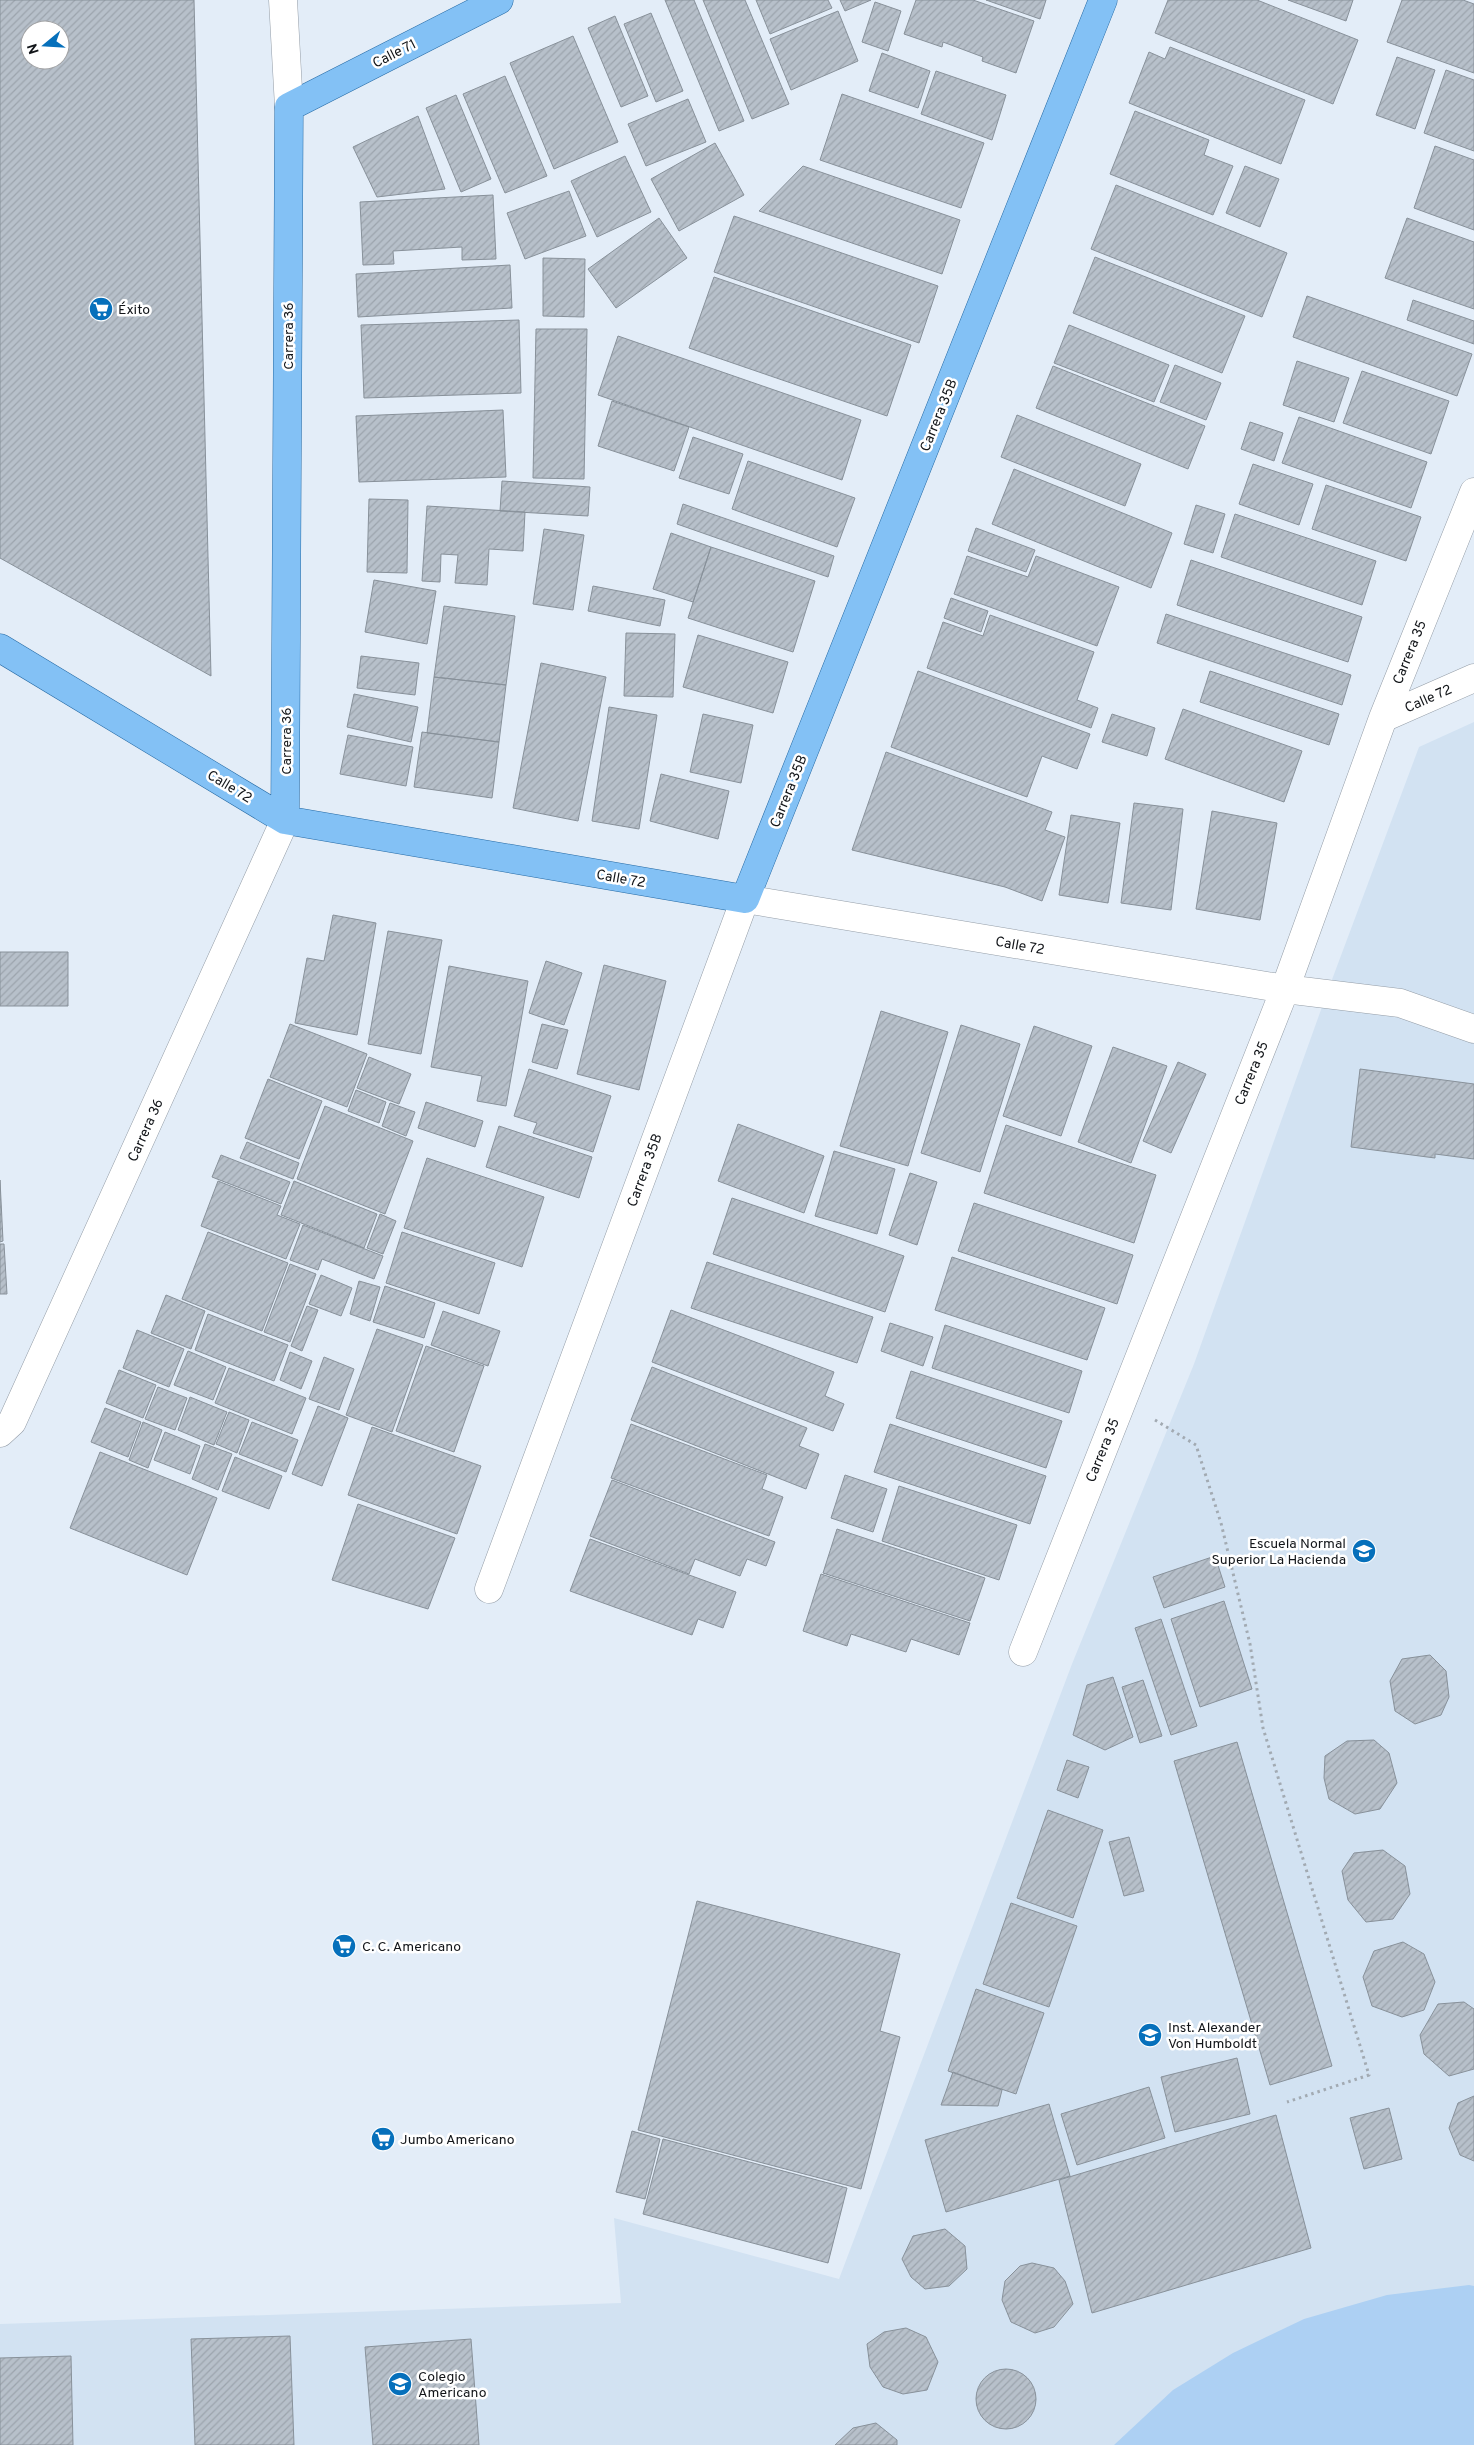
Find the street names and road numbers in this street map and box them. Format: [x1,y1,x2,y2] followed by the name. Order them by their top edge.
[370,36,419,73] street label: Calle 71
[281,302,298,370] street label: Carrera 36
[917,377,962,454] street label: Carrera 35B
[1390,618,1431,687] street label: Carrera 35
[1402,682,1455,717] street label: Calle 72
[279,707,296,775] street label: Carrera 36
[767,753,812,830] street label: Carrera 35B
[204,767,255,807] street label: Calle 72
[595,867,647,892] street label: Calle 72
[994,934,1046,959] street label: Calle 72
[1232,1039,1273,1108] street label: Carrera 35
[125,1096,168,1165] street label: Carrera 36
[624,1131,667,1210] street label: Carrera 35B
[1083,1416,1124,1485] street label: Carrera 35

